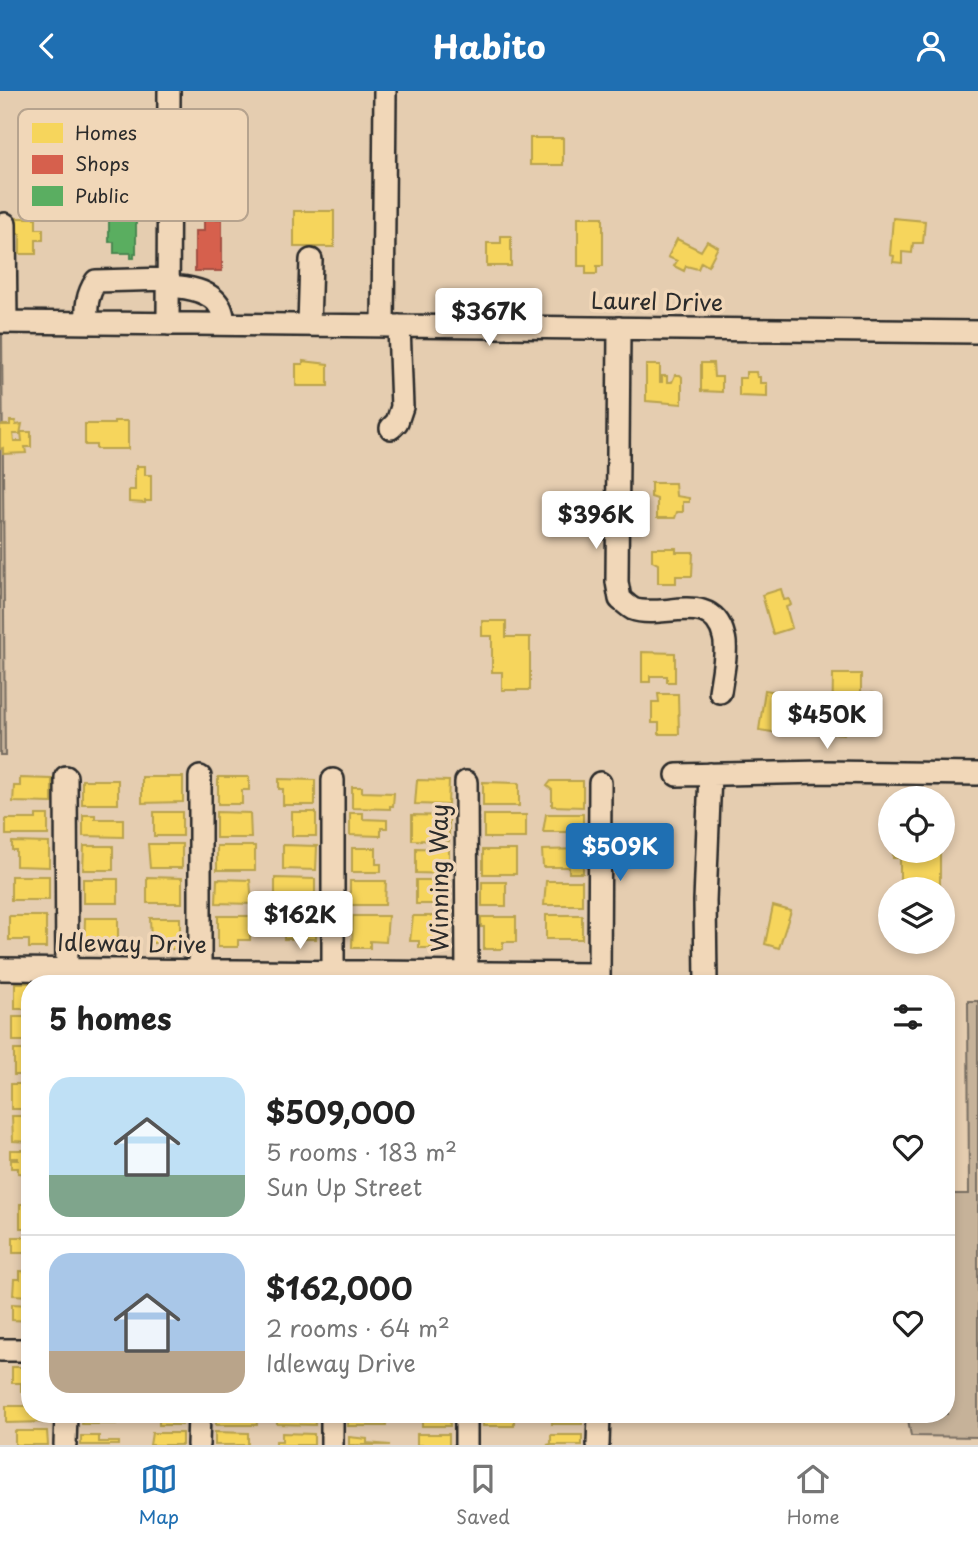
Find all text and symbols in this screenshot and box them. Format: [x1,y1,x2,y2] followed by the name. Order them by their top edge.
[433,22,545,70] text: Habito
[28,27,66,65] icon: back
[912,27,950,65] icon: person
[18,109,248,221] legend
[75,118,137,146] text: Homes
[75,149,129,177] text: Shops
[75,181,129,209] text: Public
[591,282,724,319] street label: Laurel Drive
[440,289,538,348] pin: $367K
[451,293,527,328] text: $367K
[547,491,645,551] pin: $396K
[558,496,634,531] text: $396K
[778,691,876,751] pin: $450K
[788,696,866,731] text: $450K
[878,786,955,954] map controls
[878,786,955,863] button: locate
[421,804,456,952] street label: Winning Way
[571,823,669,883] pin: $509K
[582,828,658,863] text: $509K
[878,877,955,954] button: layers
[251,891,349,951] pin: $162K
[264,896,336,931] text: $162K
[57,924,207,961] street label: Idleway Drive
[49,995,172,1040] text: 5 homes
[889,998,927,1036] icon: filters
[266,1089,416,1134] text: $509,000
[105,1105,189,1189] icon: home
[889,1128,927,1166] icon: heart
[266,1134,457,1169] text: 5 rooms · 183 m²
[266,1169,422,1204] text: Sun Up Street
[266,1265,413,1310] text: $162,000
[105,1281,189,1365] icon: home
[889,1304,927,1342] icon: heart
[266,1310,450,1345] text: 2 rooms · 64 m²
[266,1345,416,1380] text: Idleway Drive
[138,1460,179,1530] tab: Map
[456,1460,510,1530] tab: Saved
[787,1460,840,1530] tab: Home

